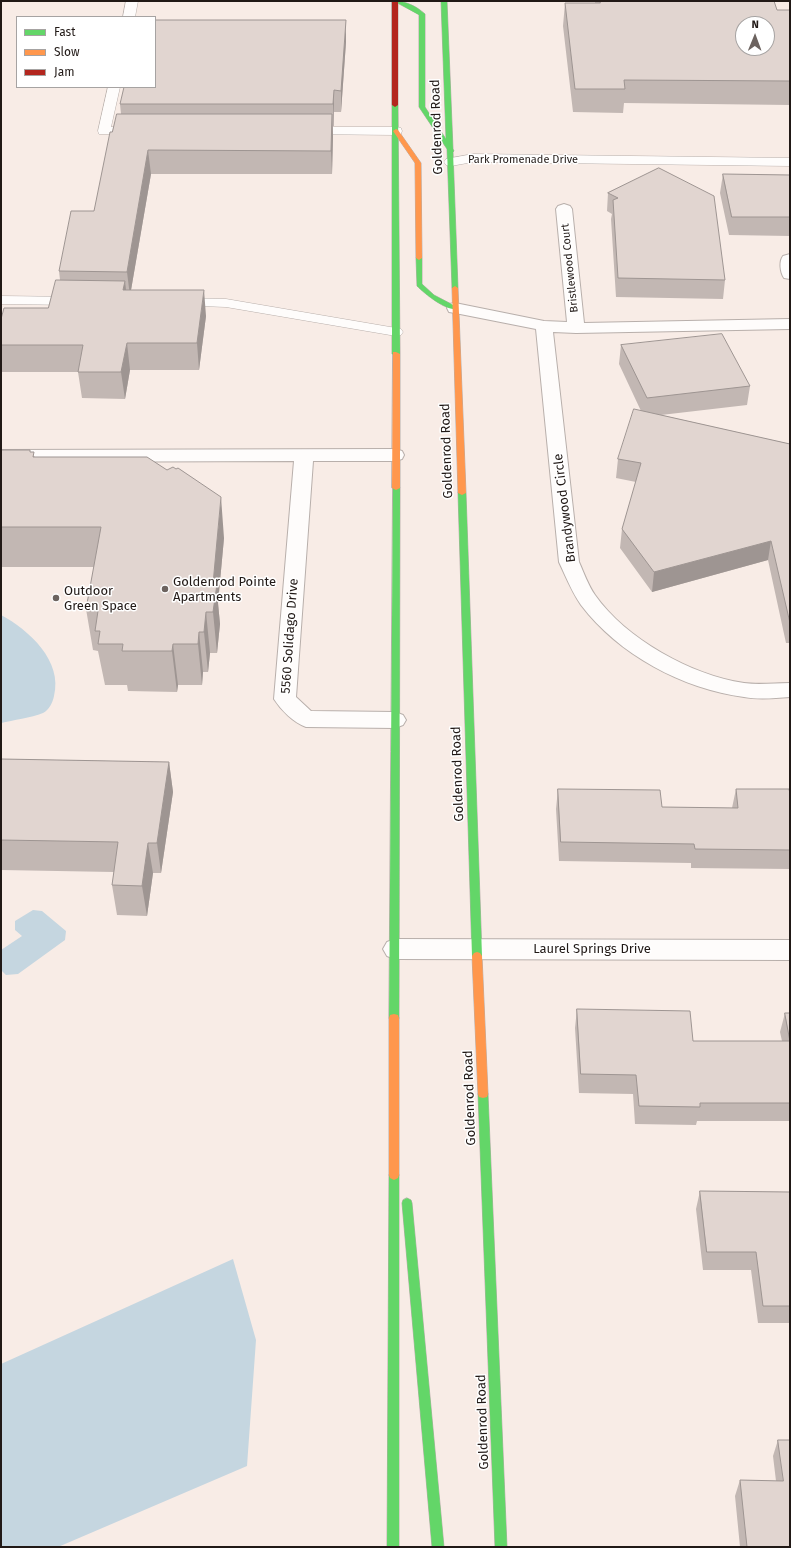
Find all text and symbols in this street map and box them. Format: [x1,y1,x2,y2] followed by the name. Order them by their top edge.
[16,16,156,88] legend
[735,16,775,56] north arrow
[751,18,759,31] text: N
[54,25,76,39] text: Fast
[54,45,80,59] text: Slow
[54,65,74,79] text: Jam
[428,79,446,175] street label: Goldenrod Road
[468,153,578,167] street label: Park Promenade Drive
[559,223,581,313] street label: Bristlewood Court
[438,403,456,499] street label: Goldenrod Road
[551,453,579,563] street label: Brandywood Circle
[173,574,276,605] place label: Goldenrod Pointe Apartments
[278,578,302,694] street label: 5560 Solidago Drive
[64,583,137,614] place label: Outdoor Green Space
[160,584,170,594] marker: Goldenrod Pointe Apartments
[51,593,61,603] marker: Outdoor Green Space
[449,726,467,822] street label: Goldenrod Road
[533,941,651,957] street label: Laurel Springs Drive
[461,1050,479,1146] street label: Goldenrod Road
[474,1374,492,1470] street label: Goldenrod Road

